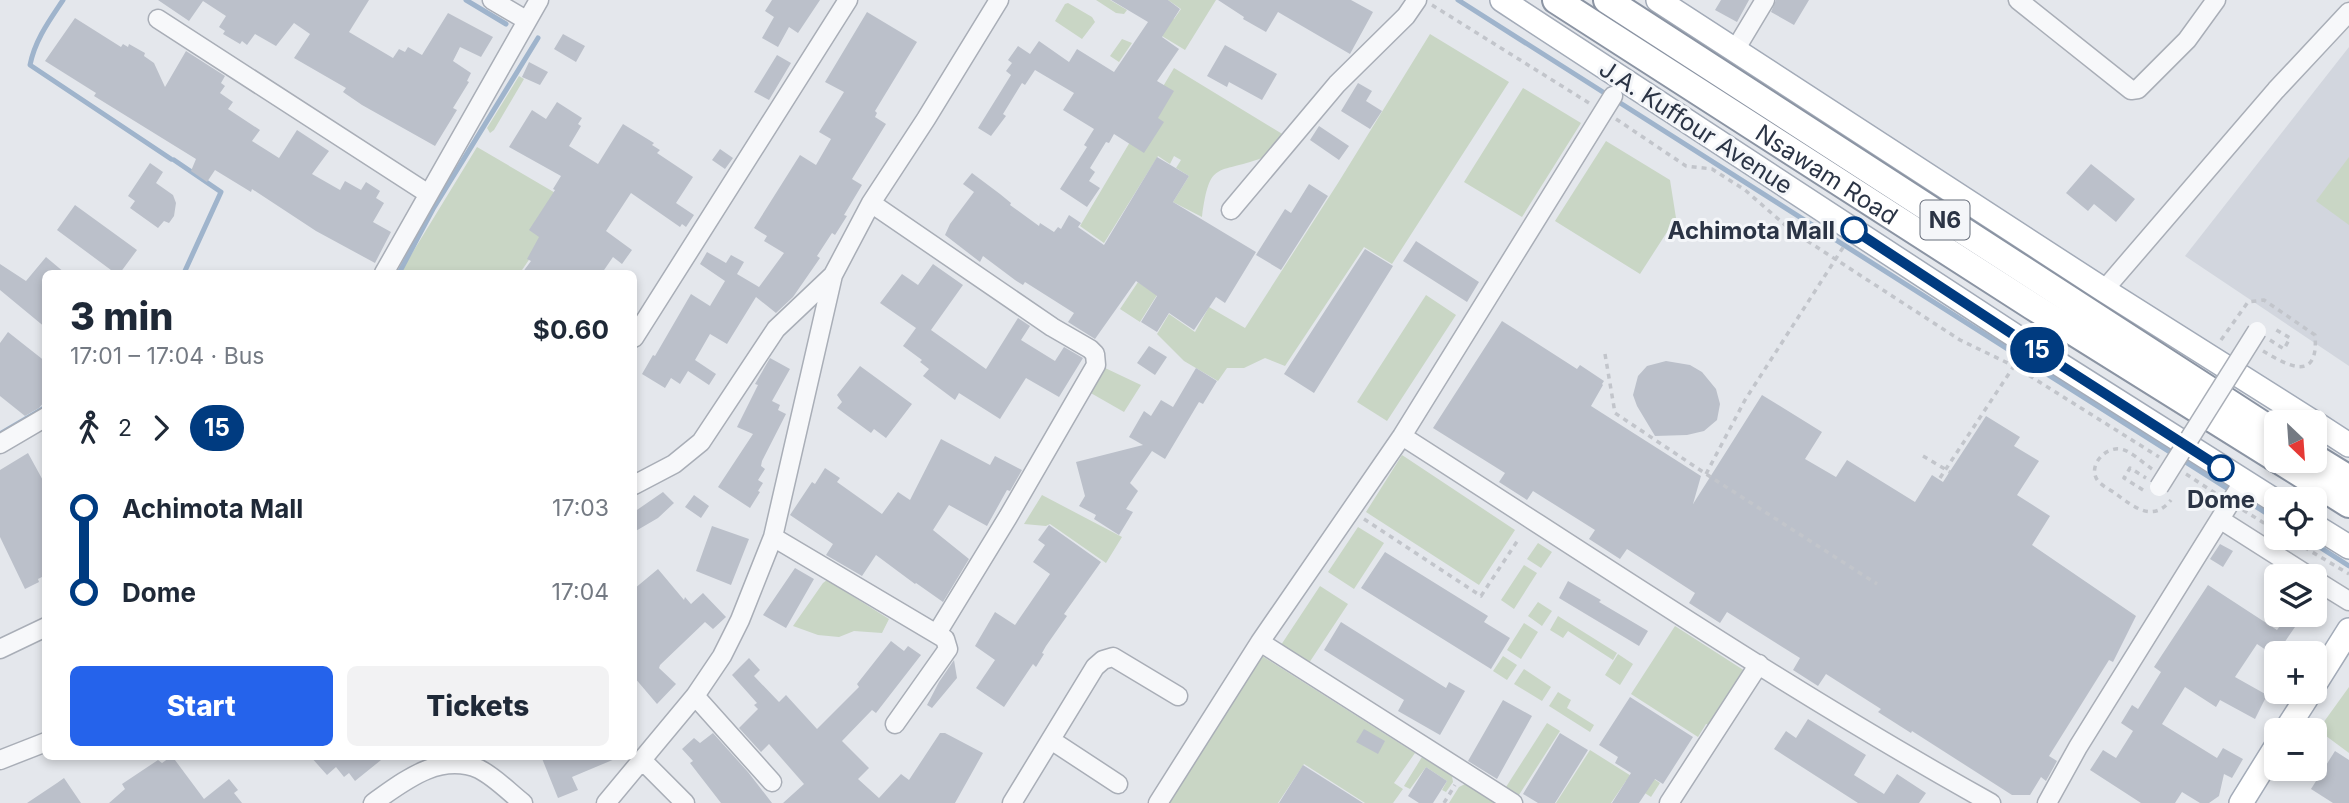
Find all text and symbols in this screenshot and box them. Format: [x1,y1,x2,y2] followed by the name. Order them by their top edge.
[1594,54,1798,200] street label: J.A. Kuffour Avenue
[1750,118,1903,230] street label: Nsawam Road
[1920,200,1969,240] road number: N6
[1668,216,1835,245] place label: Achimota Mall
[1841,217,1867,243] marker: Achimota Mall
[70,293,173,339] text: 3 min
[533,314,609,345] text: $0.60
[2006,327,2068,373] line badge: 15
[2024,335,2050,364] text: 15
[70,342,264,370] text: 17:01 – 17:04 · Bus
[70,409,108,447] icon: walk
[142,409,180,447] icon: forward
[2264,410,2328,472] north arrow
[2264,410,2327,781] map controls
[204,413,230,442] text: 15
[118,414,132,442] text: 2
[2208,455,2234,481] marker: Dome
[2187,485,2255,514] place label: Dome
[2264,487,2327,550] button: locate
[122,493,303,524] text: Achimota Mall
[552,494,609,522] text: 17:03
[2264,564,2327,627] button: layers
[122,577,196,608] text: Dome
[551,578,609,606] text: 17:04
[2264,641,2327,704] button: +
[70,666,333,746] button: Start
[347,666,609,746] button: Tickets
[2264,718,2327,781] button: −

